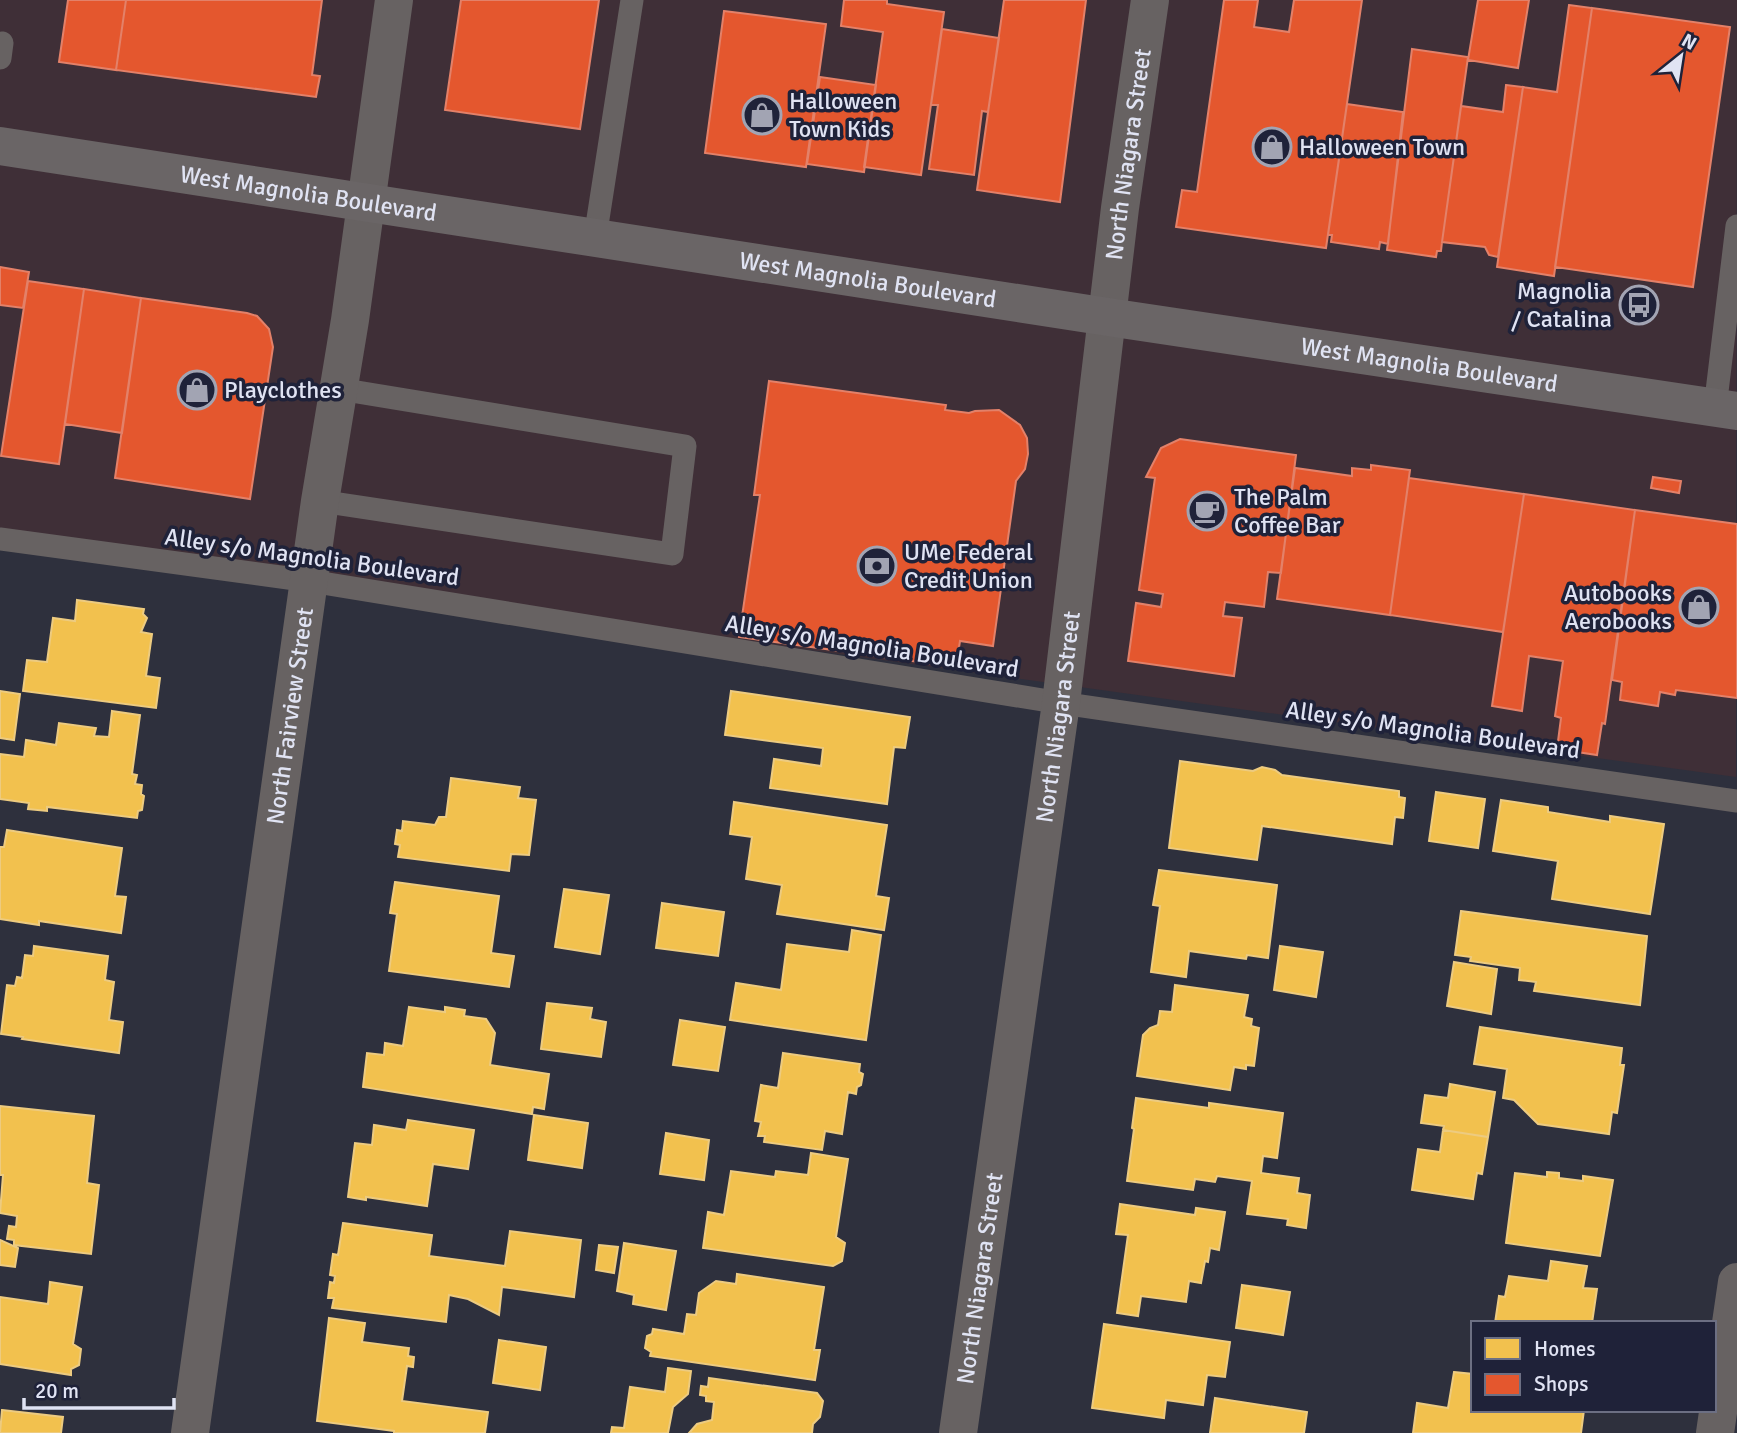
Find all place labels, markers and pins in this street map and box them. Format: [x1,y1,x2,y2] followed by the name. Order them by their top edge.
[789,86,897,144] place label: Halloween Town Kids
[741,94,783,136] shop icon: Halloween Town Kids
[1251,126,1293,168] shop icon: Halloween Town
[1299,132,1465,162] place label: Halloween Town
[1511,276,1612,334] place label: Magnolia / Catalina
[1618,284,1660,326] bus stop icon: Magnolia / Catalina
[176,369,218,411] shop icon: Playclothes
[224,375,342,405] place label: Playclothes
[1234,482,1341,540] place label: The Palm Coffee Bar
[1186,490,1228,532] cafe icon: The Palm Coffee Bar
[904,537,1033,595] place label: UMe Federal Credit Union
[856,545,898,587] bank icon: UMe Federal Credit Union
[1564,578,1672,636] place label: Autobooks Aerobooks
[1678,586,1720,628] shop icon: Autobooks Aerobooks

